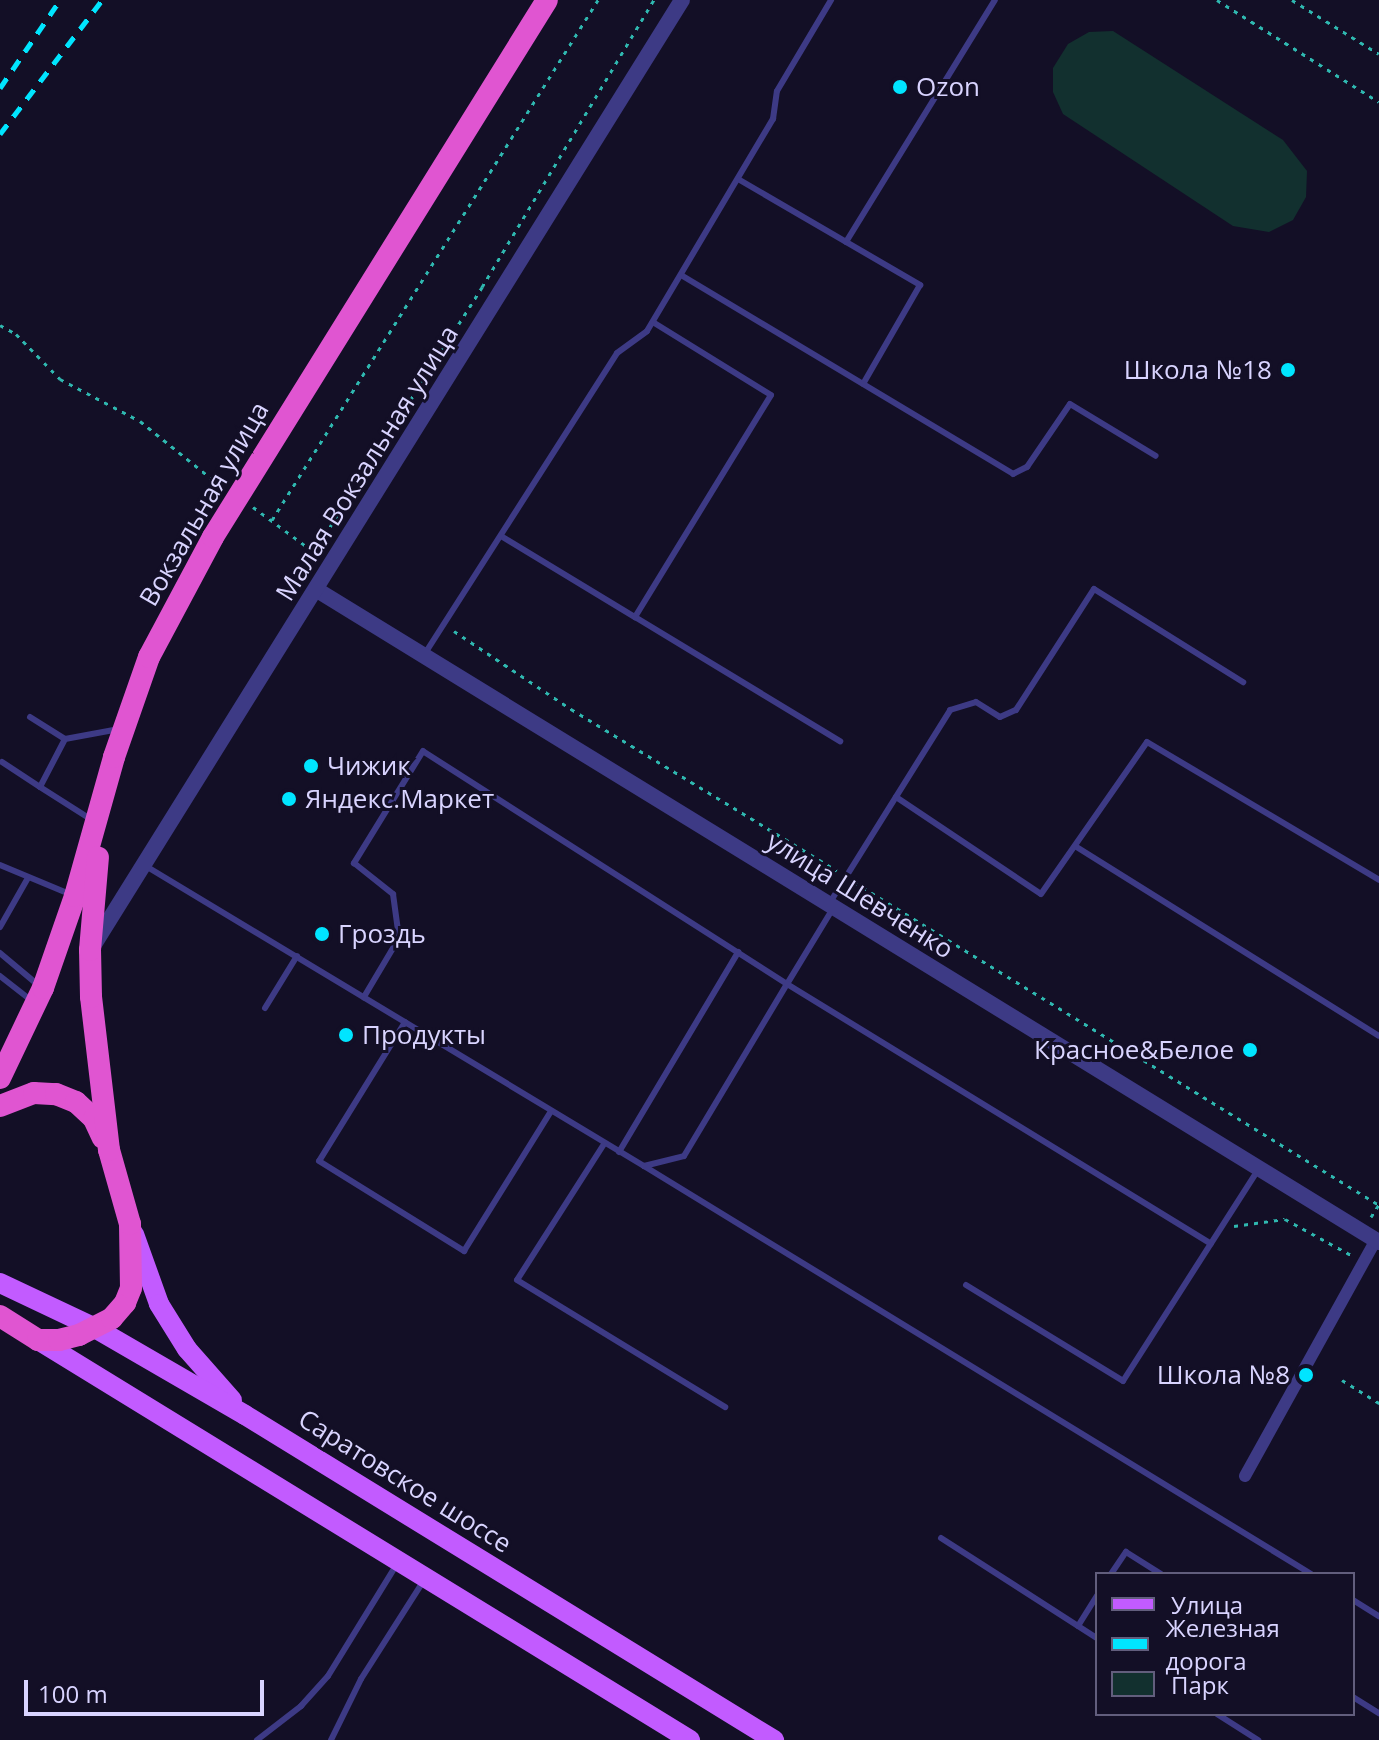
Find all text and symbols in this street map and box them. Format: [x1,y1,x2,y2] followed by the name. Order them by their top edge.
[916,71,980,103] place label: Ozon
[891,78,909,96] marker: Ozon
[269,320,465,606] street label: Малая Вокзальная улица
[1124,354,1272,386] place label: Школа №18
[1279,361,1297,379] marker: Школа №18
[133,396,275,612] street label: Вокзальная улица
[327,750,411,782] place label: Чижик
[302,757,320,775] marker: Чижик
[305,783,494,815] place label: Яндекс.Маркет
[280,790,298,808] marker: Яндекс.Маркет
[761,825,959,965] street label: улица Шевченко
[338,918,426,950] place label: Гроздь
[313,925,331,943] marker: Гроздь
[362,1019,486,1051] place label: Продукты
[337,1026,355,1044] marker: Продукты
[1034,1034,1234,1066] place label: Красное&Белое
[1241,1041,1259,1059] marker: Красное&Белое
[1157,1359,1290,1391] place label: Школа №8
[1297,1366,1315,1384] marker: Школа №8
[293,1403,517,1559] street label: Саратовское шоссе
[1095,1572,1355,1716] legend
[1171,1588,1243,1621] text: Улица
[1165,1611,1280,1677] text: Железная дорога
[28,1664,268,1714] scale bar
[1171,1668,1229,1701] text: Парк
[38,1677,108,1710] text: 100 m

